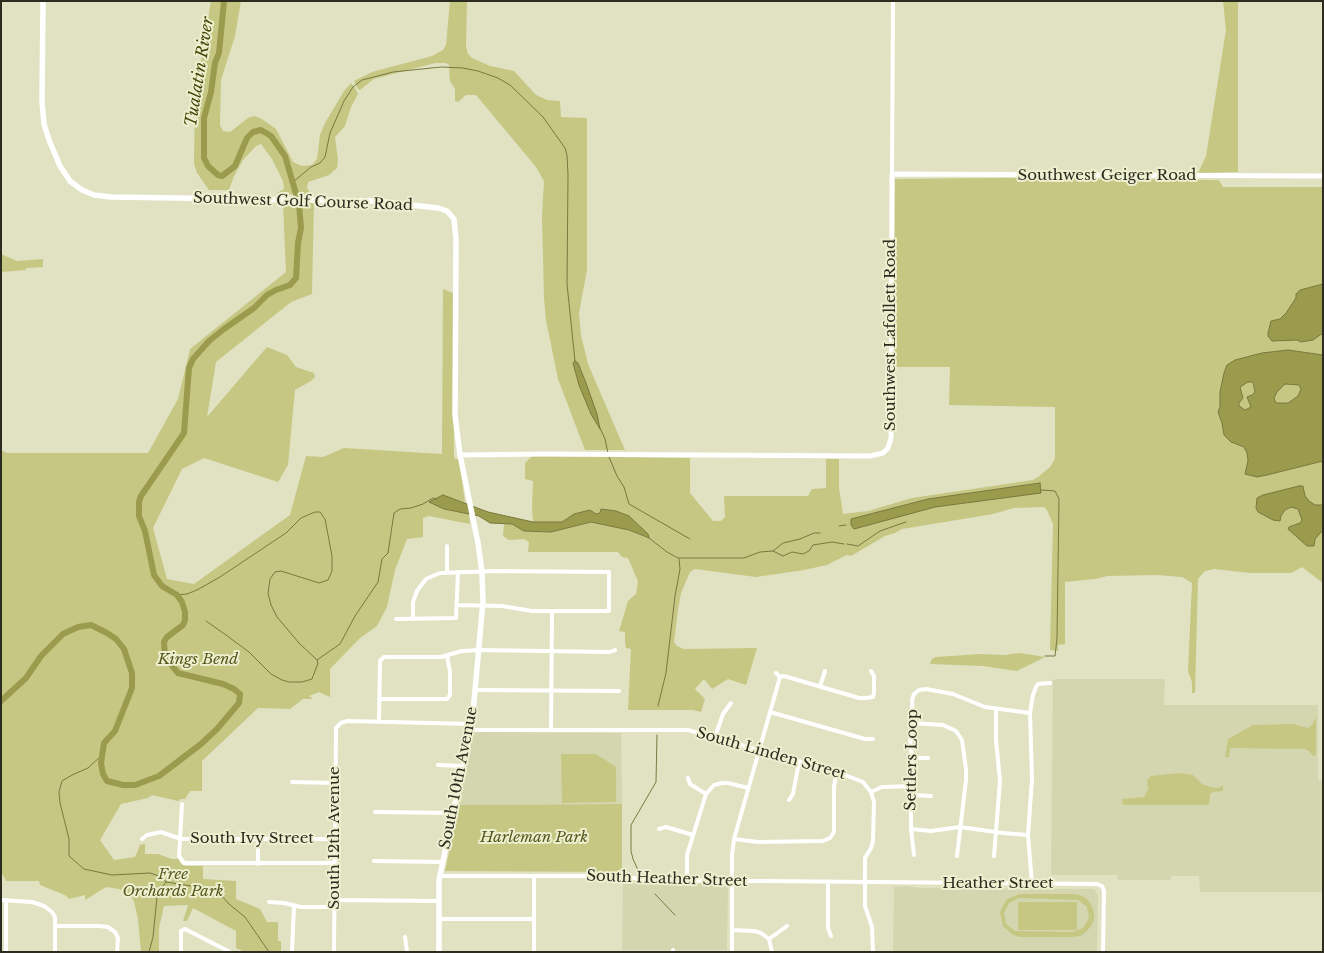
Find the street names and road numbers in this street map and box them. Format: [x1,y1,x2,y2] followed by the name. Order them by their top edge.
[1018,167,1196,185] street label: Southwest Geiger Road
[193,189,413,215] street label: Southwest Golf Course Road
[882,239,900,431] street label: Southwest Lafollett Road
[436,705,482,851] street label: South 10th Avenue
[902,709,922,811] street label: Settlers Loop
[694,724,848,784] street label: South Linden Street
[326,766,344,910] street label: South 12th Avenue
[190,830,314,848] street label: South Ivy Street
[586,867,748,891] street label: South Heather Street
[942,875,1054,893] street label: Heather Street

